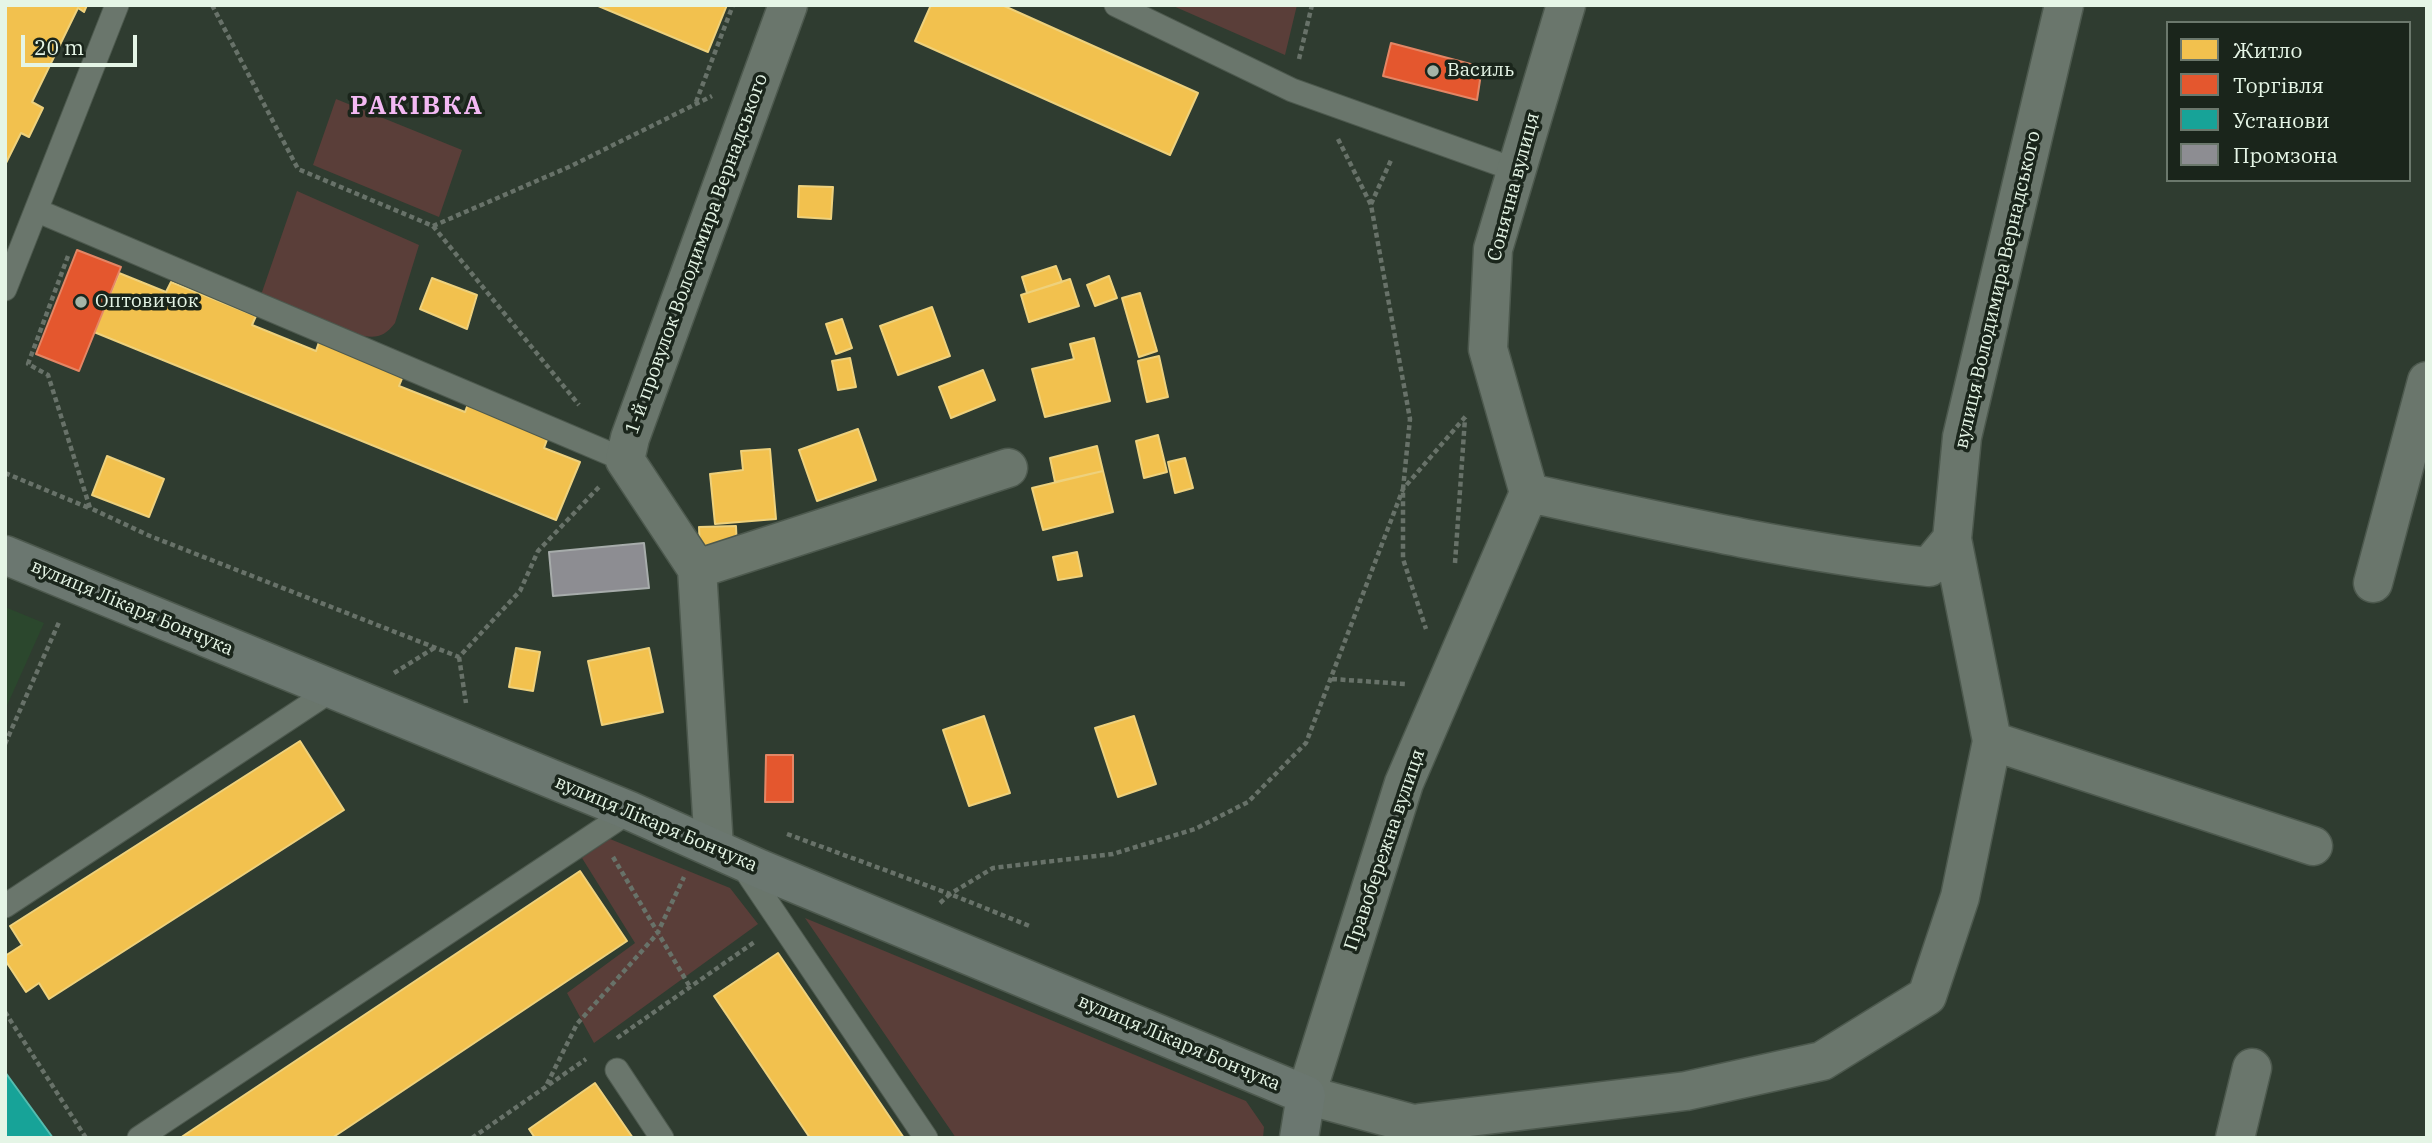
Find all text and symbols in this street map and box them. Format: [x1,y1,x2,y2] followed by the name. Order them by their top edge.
[24,21,140,65] scale bar
[2166,21,2411,182] legend
[34,33,84,61] text: 20 m
[2233,36,2302,64] text: Житло
[1447,60,1514,82] place label: Василь
[1425,63,1441,79] marker: Василь
[621,71,773,437] street label: 1-й провулок Володимира Вернадського
[2233,71,2324,99] text: Торгівля
[351,90,483,122] district label: РАКІВКА
[2233,106,2330,134] text: Установи
[1483,110,1545,264] street label: Сонячна вулиця
[1950,129,2046,451] street label: вулиця Володимира Вернадського
[2233,141,2338,169] text: Промзона
[95,291,199,313] place label: Оптовичок
[73,294,89,310] marker: Оптовичок
[27,555,237,661] street label: вулиця Лікаря Бончука
[1340,746,1430,954] street label: Правобережна вулиця
[551,771,761,877] street label: вулиця Лікаря Бончука
[1074,990,1284,1096] street label: вулиця Лікаря Бончука

